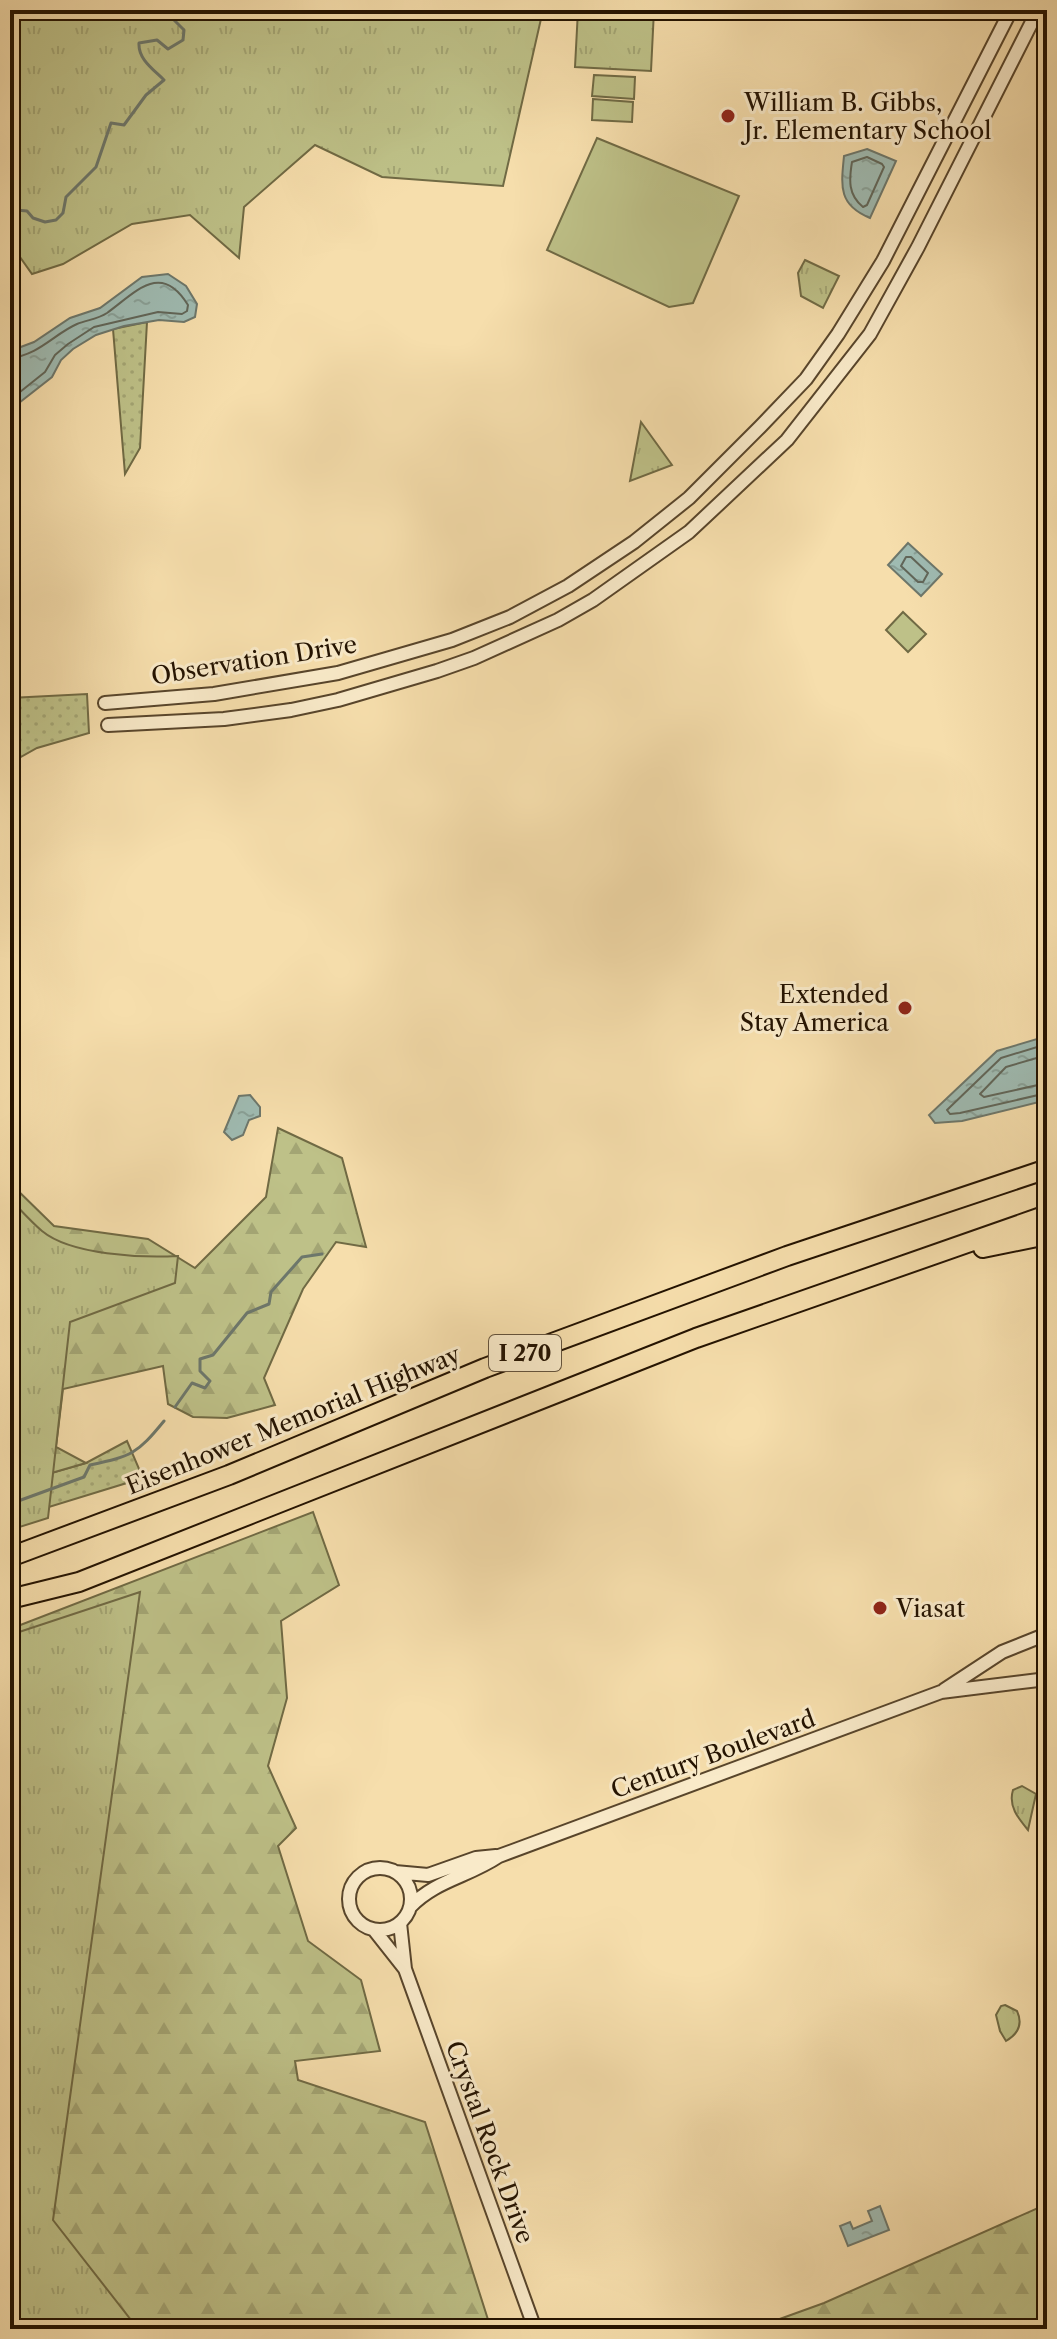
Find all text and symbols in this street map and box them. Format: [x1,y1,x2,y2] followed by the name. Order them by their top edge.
[740,88,991,145] place label: William B. Gibbs, Jr. Elementary School
[719,107,737,125] marker: William B. Gibbs, Jr. Elementary School
[149,629,359,691] street label: Observation Drive
[740,980,889,1037] place label: Extended Stay America
[896,999,914,1017] marker: Extended Stay America
[489,1335,561,1371] road number: I 270
[122,1339,465,1500] street label: Eisenhower Memorial Highway
[895,1594,965,1623] place label: Viasat
[871,1599,889,1617] marker: Viasat
[607,1703,819,1804] street label: Century Boulevard
[440,2037,540,2247] street label: Crystal Rock Drive

